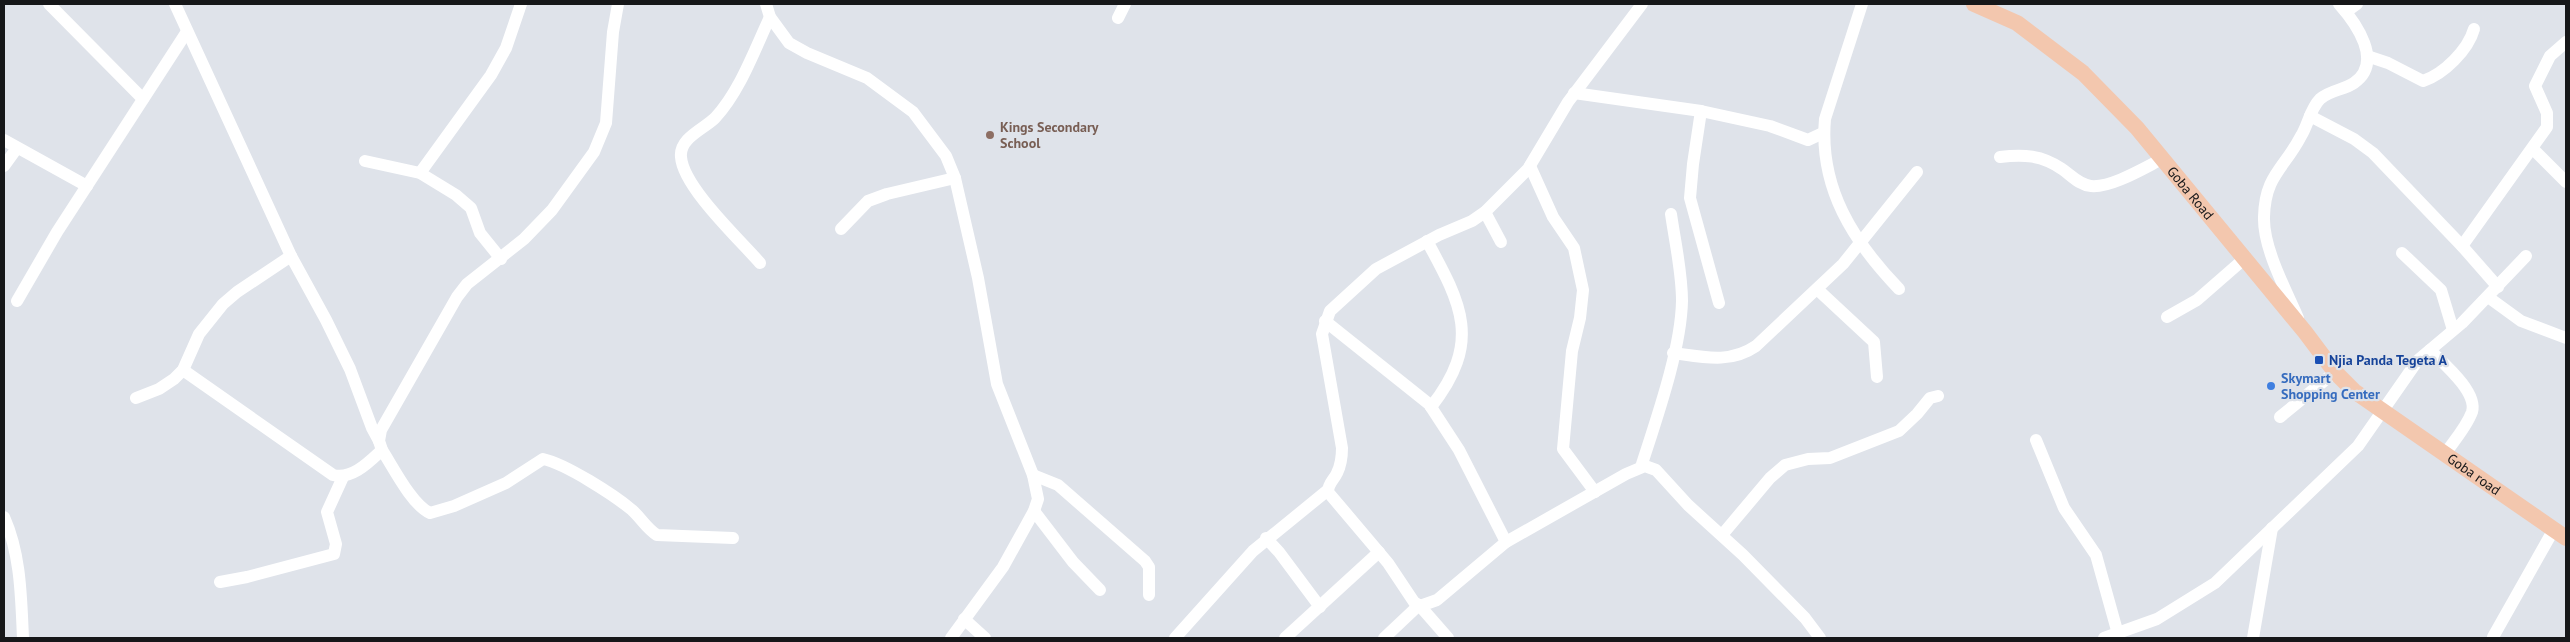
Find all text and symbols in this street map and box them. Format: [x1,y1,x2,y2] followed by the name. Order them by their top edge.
[1000,118,1099,152] place label: Kings Secondary School
[984,129,996,141] marker: Kings Secondary School
[2163,162,2218,223] street label: Goba Road
[2329,351,2448,369] place label: Njia Panda Tegeta A
[2313,354,2325,366] marker: Njia Panda Tegeta A
[2281,369,2380,403] place label: Skymart Shopping Center
[2265,380,2277,392] marker: Skymart Shopping Center
[2444,449,2504,499] street label: Goba road

